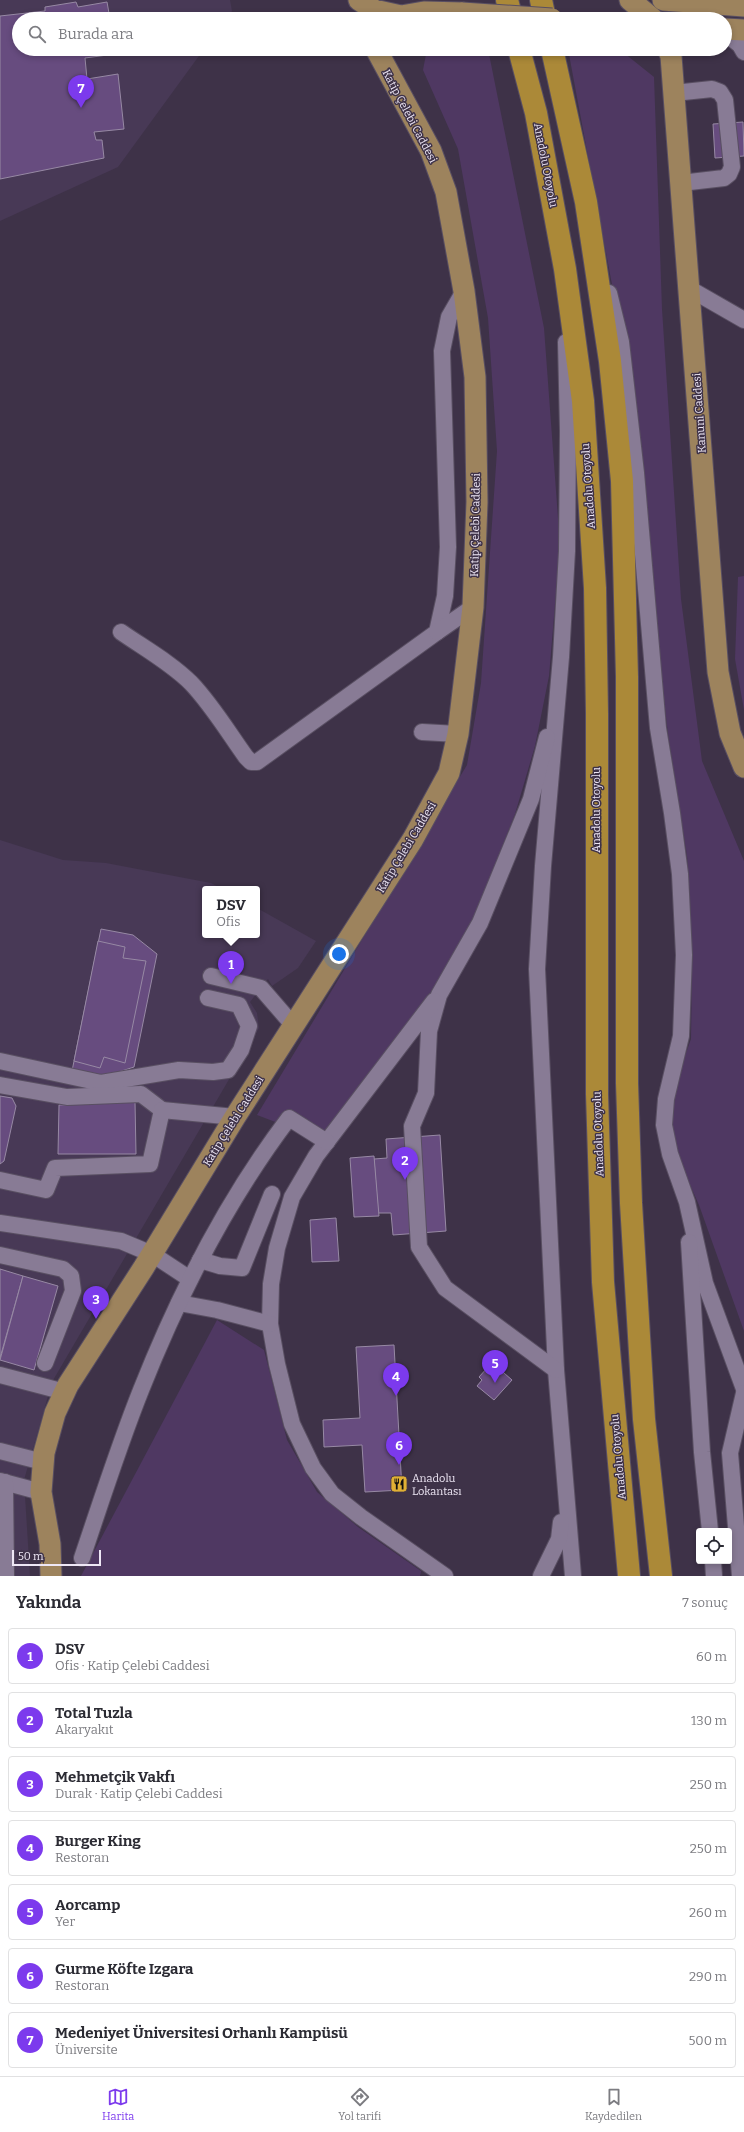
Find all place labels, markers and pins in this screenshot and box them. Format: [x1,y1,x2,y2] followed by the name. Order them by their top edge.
[68,75,94,108] pin: 7
[218,951,244,984] pin: 1
[392,1147,418,1180] pin: 2
[83,1286,109,1319] pin: 3
[482,1350,508,1383] pin: 5
[383,1363,409,1396] pin: 4
[386,1432,412,1465] pin: 6
[412,1472,462,1498] place label: Anadolu Lokantası
[389,1474,409,1494] restaurant icon: Anadolu Lokantası

